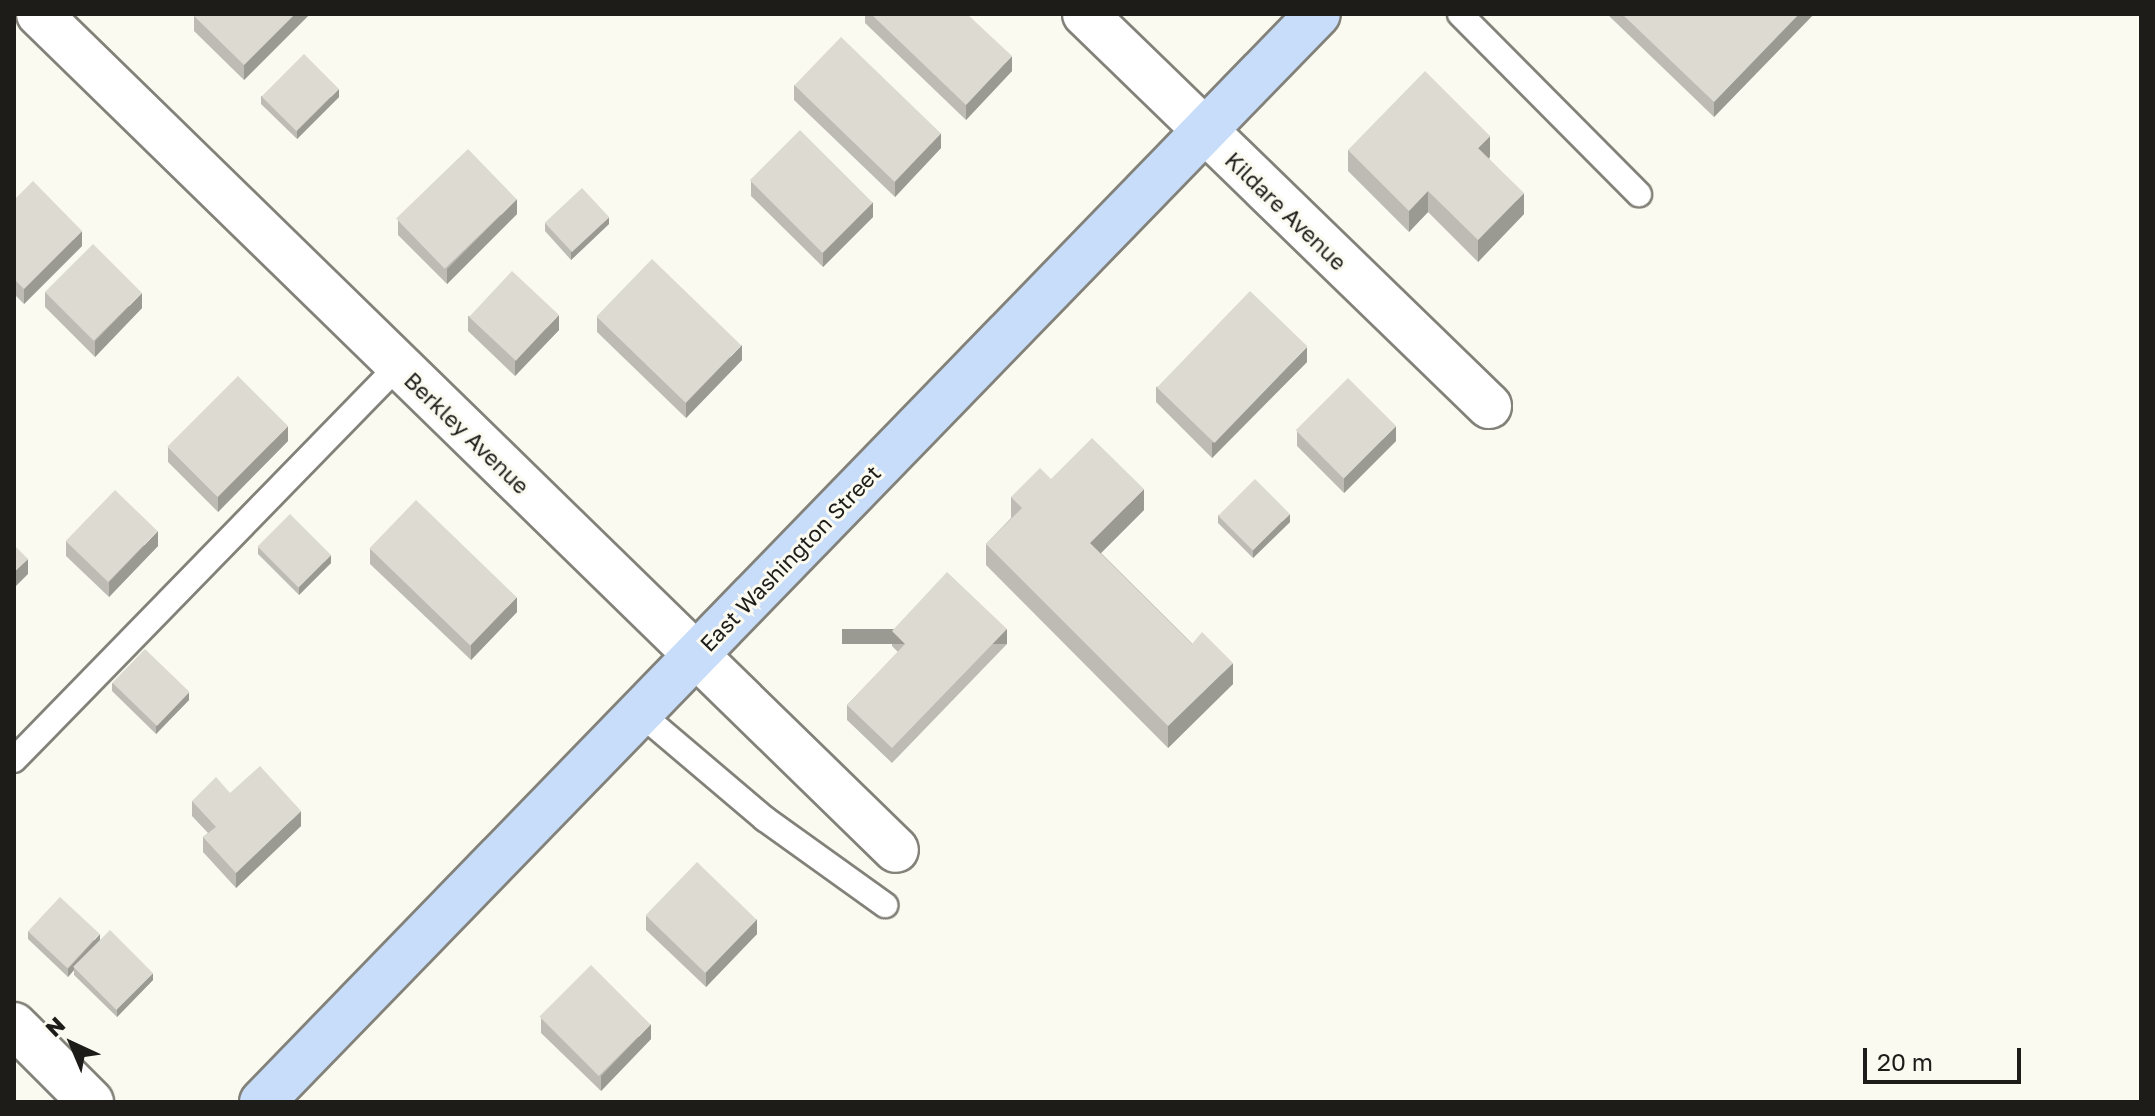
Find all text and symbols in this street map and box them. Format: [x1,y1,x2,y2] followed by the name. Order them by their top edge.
[1220,147,1352,275] street label: Kildare Avenue
[399,367,535,499] street label: Berkley Avenue
[694,459,886,657] street label: East Washington Street
[32,1004,112,1084] north arrow
[40,1011,70,1042] text: N
[1867,1032,2025,1082] scale bar
[1877,1047,1933,1076] text: 20 m

